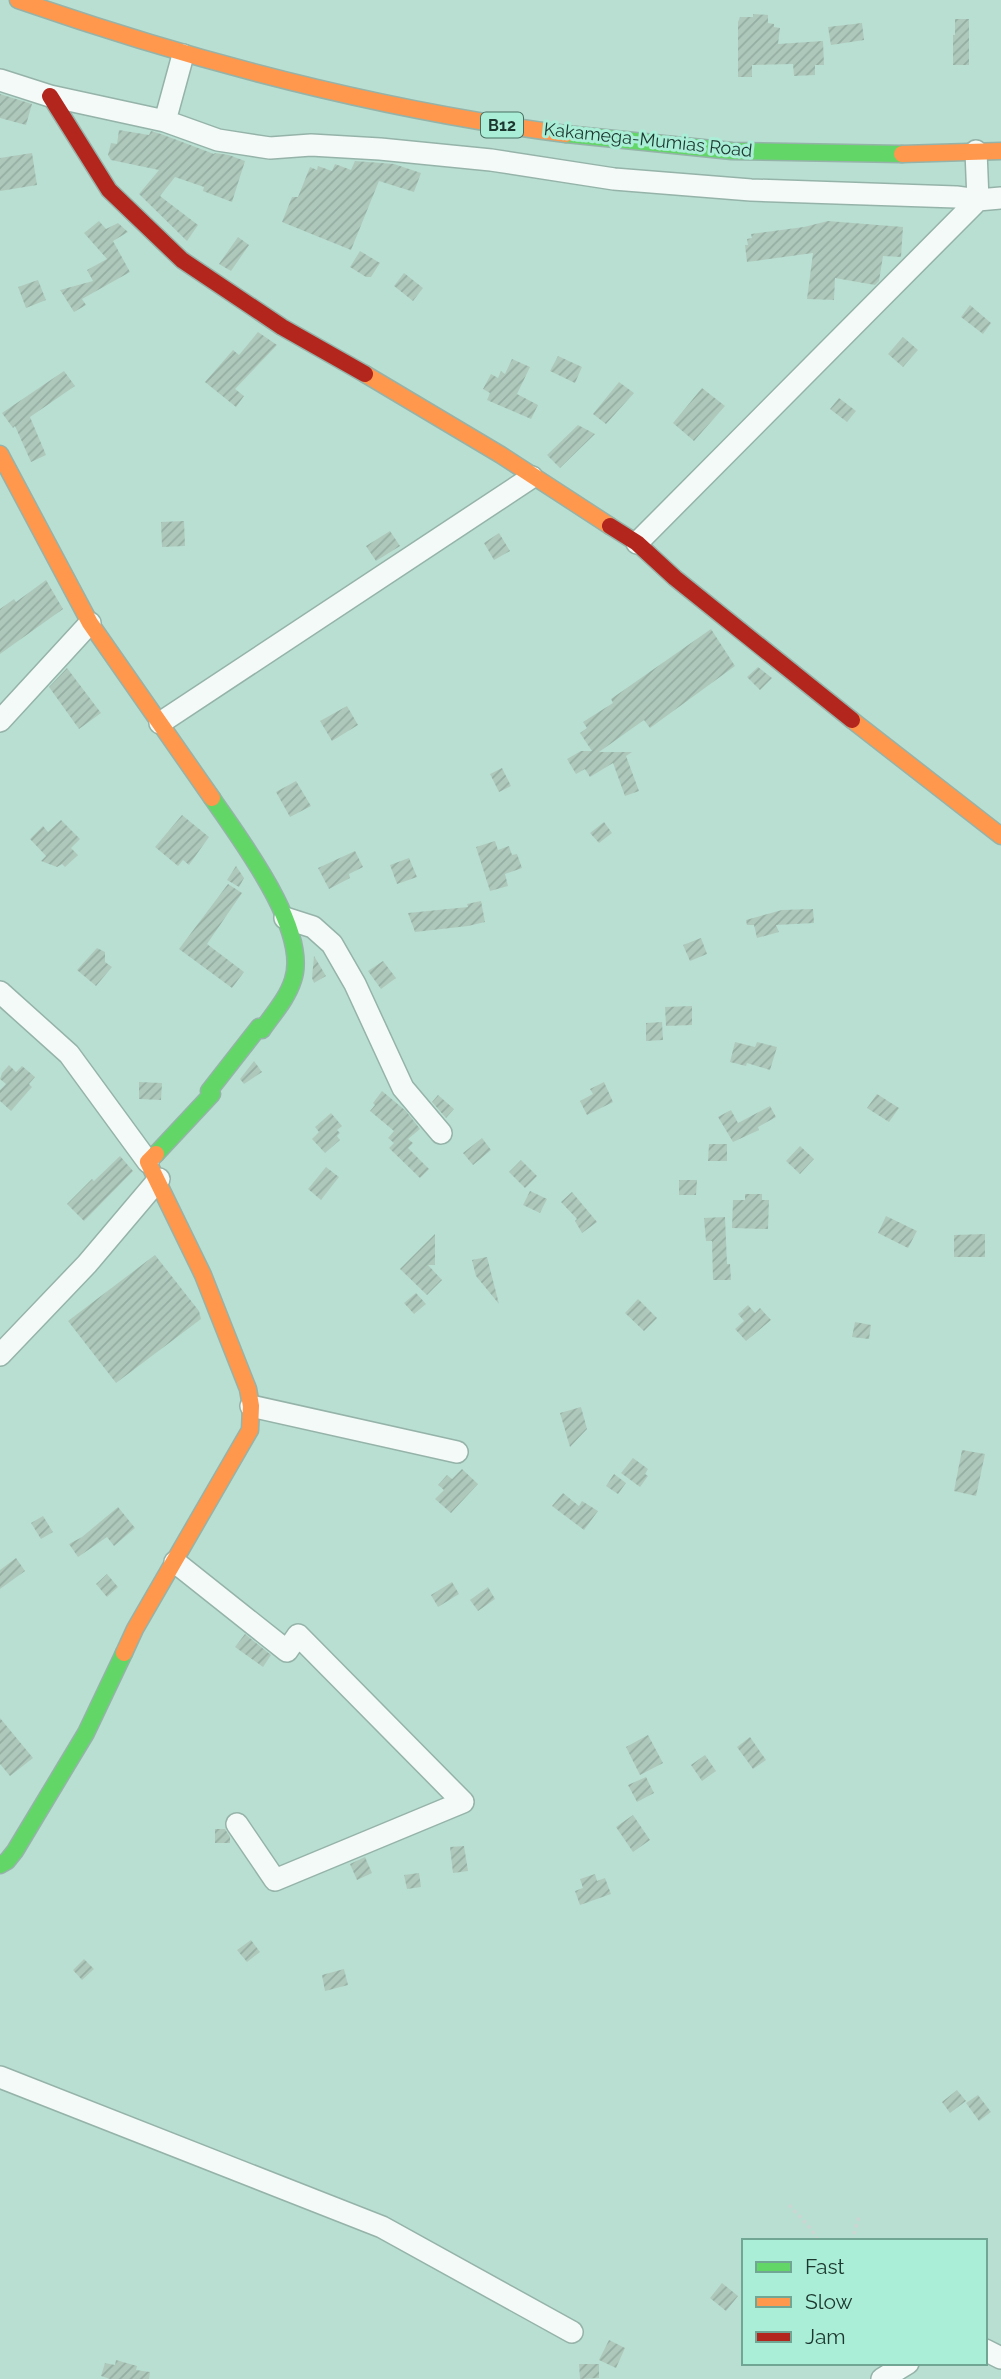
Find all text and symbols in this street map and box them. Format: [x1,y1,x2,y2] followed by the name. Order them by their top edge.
[481,113,523,138] road number: B12
[543,118,753,161] street label: Kakamega-Mumias Road
[742,2239,987,2365] legend
[805,2254,845,2279] text: Fast
[805,2289,853,2314] text: Slow
[805,2324,846,2349] text: Jam

